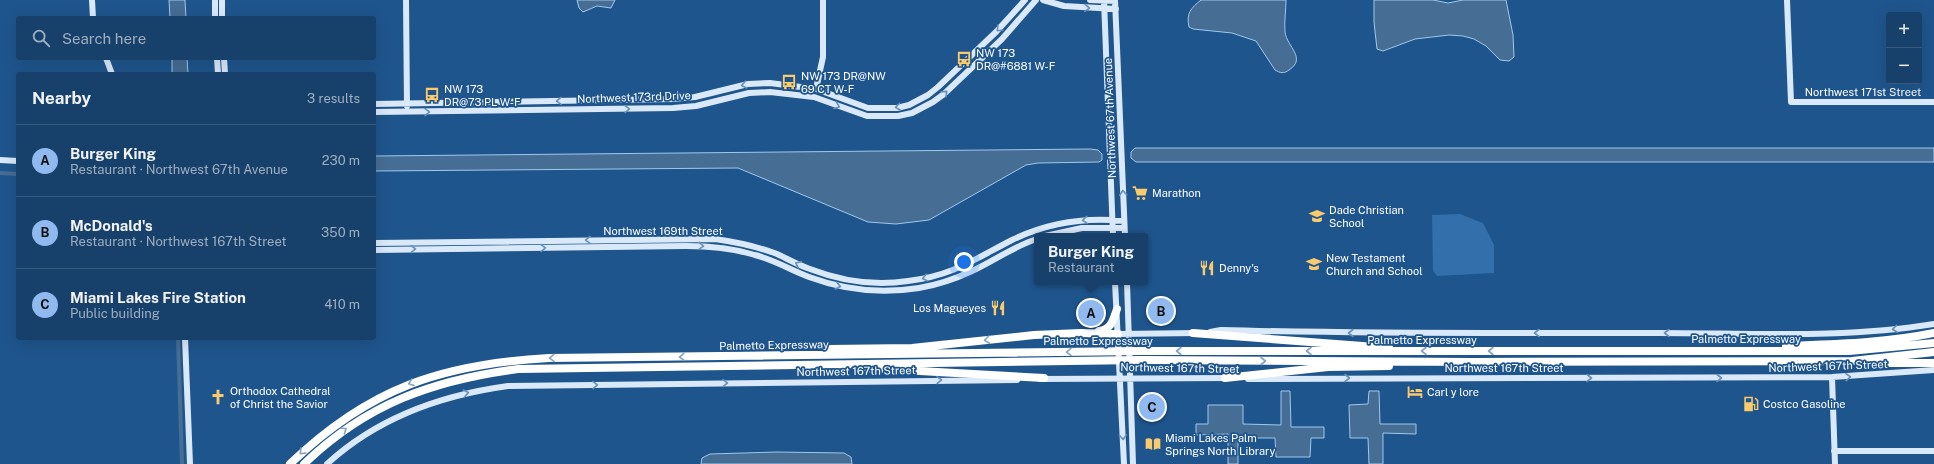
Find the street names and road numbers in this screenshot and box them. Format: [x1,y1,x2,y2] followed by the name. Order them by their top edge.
[1102,58,1118,178] street label: Northwest 67th Avenue
[1805,86,1921,98] street label: Northwest 171st Street
[577,89,691,105] street label: Northwest 173rd Drive
[603,225,723,237] street label: Northwest 169th Street
[1691,333,1801,345] street label: Palmetto Expressway
[1367,334,1477,346] street label: Palmetto Expressway
[1043,335,1153,347] street label: Palmetto Expressway
[719,338,829,352] street label: Palmetto Expressway
[1768,358,1888,374] street label: Northwest 167th Street
[1120,361,1240,375] street label: Northwest 167th Street
[1444,362,1564,374] street label: Northwest 167th Street
[796,364,916,378] street label: Northwest 167th Street

